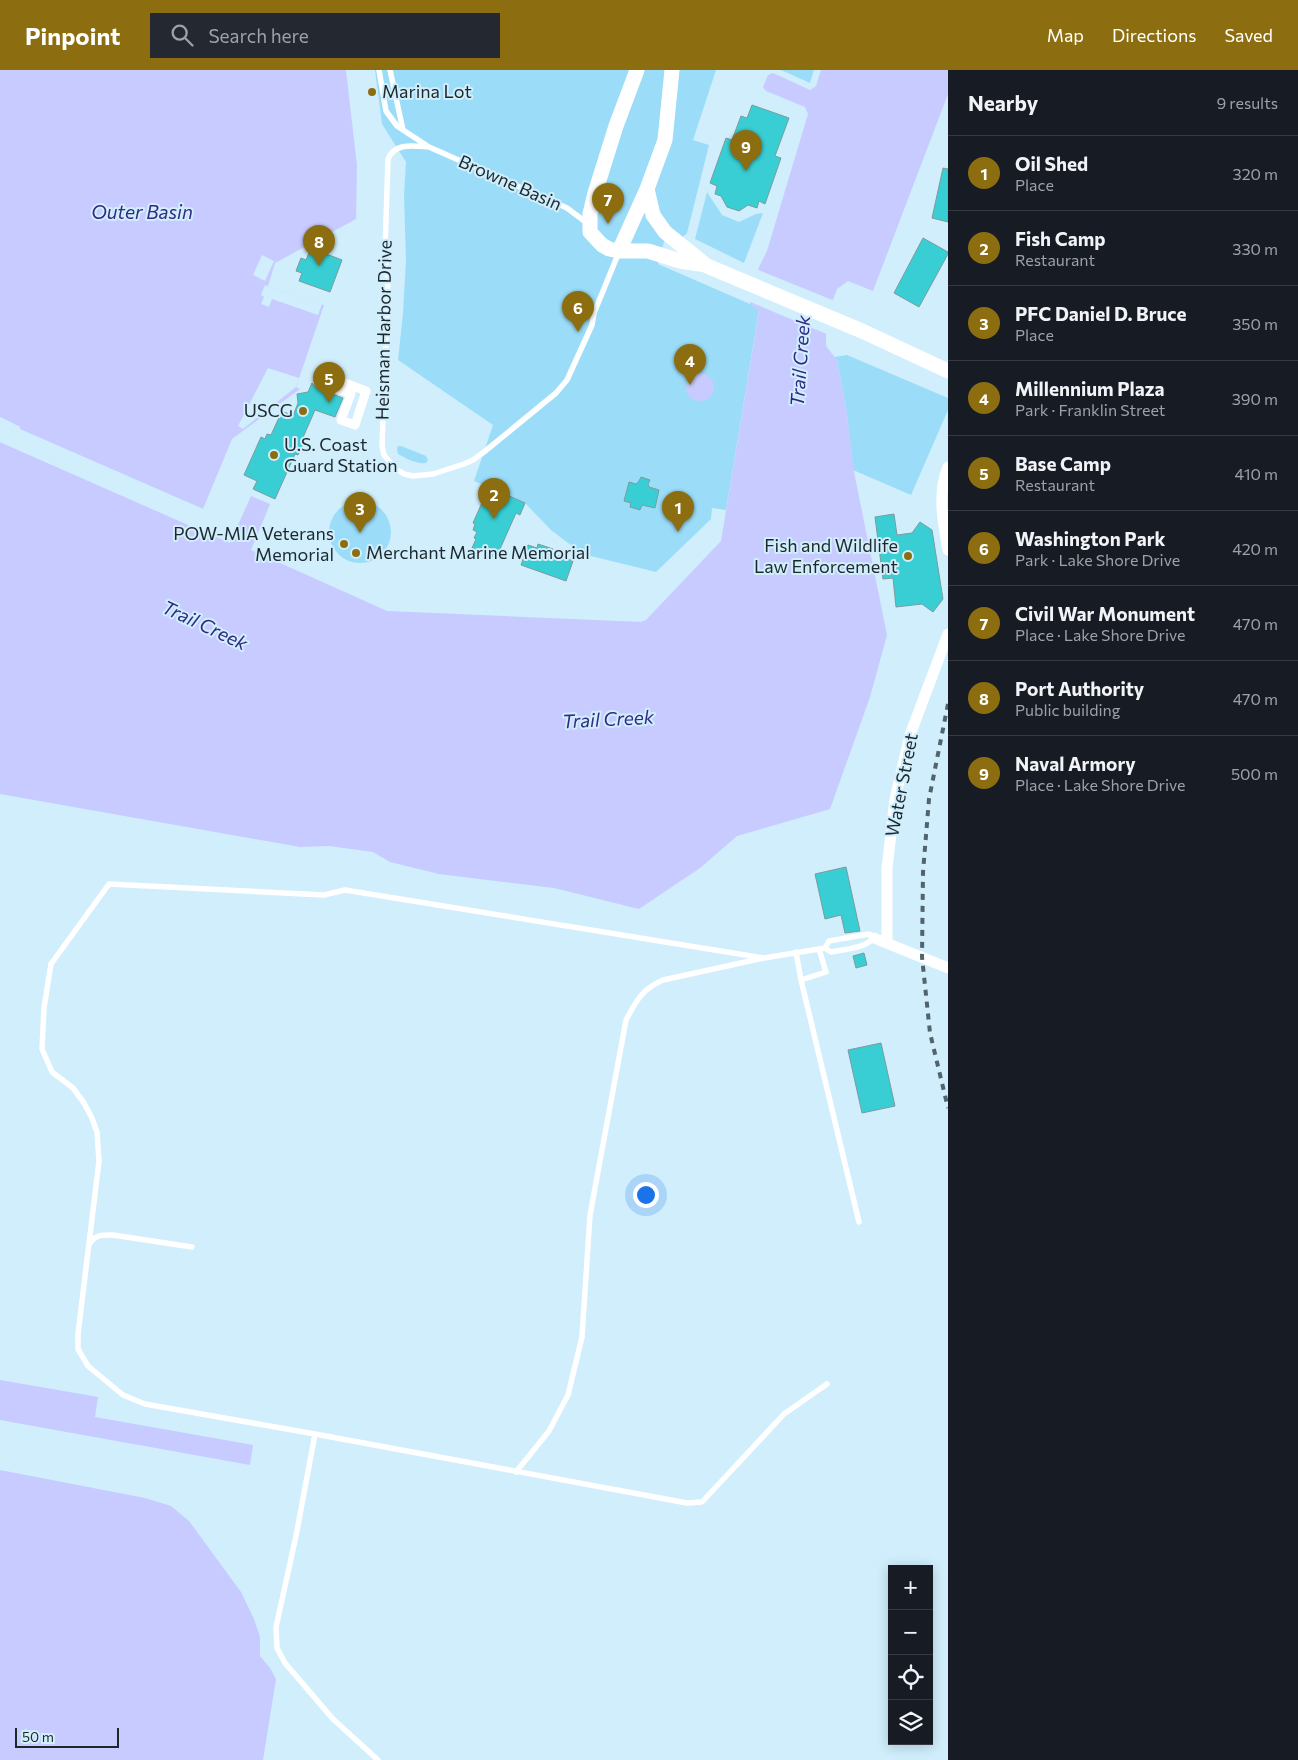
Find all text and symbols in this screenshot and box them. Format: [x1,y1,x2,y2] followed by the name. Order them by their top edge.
[150,13,500,58] search box
[25,21,120,50] text: Pinpoint
[168,21,196,49] icon: search
[208,24,309,47] text: Search here
[1047,24,1084,46] text: Map
[1112,24,1196,46] text: Directions
[1224,24,1273,46] text: Saved
[382,80,472,102] place label: Marina Lot
[366,86,378,98] marker: Marina Lot
[968,90,1038,115] text: Nearby
[1217,93,1278,112] text: 9 results
[730,130,762,171] pin: 9
[455,150,565,215] street label: Browne Basin
[1015,152,1088,175] text: Oil Shed
[980,164,988,183] text: 1
[1233,164,1278,183] text: 320 m
[1015,175,1054,194] text: Place
[592,183,624,224] pin: 7
[91,200,193,223] water label: Outer Basin
[303,225,335,266] pin: 8
[1015,227,1106,250] text: Fish Camp
[979,239,989,258] text: 2
[1232,239,1278,258] text: 330 m
[370,240,396,420] street label: Heisman Harbor Drive
[1015,250,1095,269] text: Restaurant
[562,291,594,332] pin: 6
[1015,302,1187,325] text: PFC Daniel D. Bruce
[785,314,814,408] water label: Trail Creek
[979,314,989,333] text: 3
[1232,314,1278,333] text: 350 m
[1015,325,1054,344] text: Place
[674,344,706,385] pin: 4
[313,362,345,403] pin: 5
[1015,377,1165,400] text: Millennium Plaza
[979,389,989,408] text: 4
[1232,389,1278,408] text: 390 m
[244,399,293,421] place label: USCG
[1015,400,1165,419] text: Park · Franklin Street
[297,405,309,417] marker: USCG
[284,433,398,476] place label: U.S. Coast Guard Station
[268,449,280,461] marker: U.S. Coast Guard Station
[1015,452,1111,475] text: Base Camp
[979,464,989,483] text: 5
[1235,464,1278,483] text: 410 m
[1015,475,1095,494] text: Restaurant
[478,478,510,519] pin: 2
[662,491,694,532] pin: 1
[344,492,376,533] pin: 3
[173,522,334,565] place label: POW-MIA Veterans Memorial
[1015,527,1165,550] text: Washington Park
[754,534,898,577] place label: Fish and Wildlife Law Enforcement
[338,538,350,550] marker: POW-MIA Veterans Memorial
[979,539,989,558] text: 6
[1232,539,1278,558] text: 420 m
[366,541,590,563] place label: Merchant Marine Memorial
[350,547,362,559] marker: Merchant Marine Memorial
[902,550,914,562] marker: Fish and Wildlife Law Enforcement
[1015,550,1180,569] text: Park · Lake Shore Drive
[159,595,252,655] water label: Trail Creek
[1015,602,1195,625] text: Civil War Monument
[980,614,988,633] text: 7
[1233,614,1278,633] text: 470 m
[1015,625,1185,644] text: Place · Lake Shore Drive
[1015,677,1144,700] text: Port Authority
[979,689,989,708] text: 8
[1233,689,1278,708] text: 470 m
[1015,700,1120,719] text: Public building
[561,705,655,732] water label: Trail Creek
[880,731,922,838] street label: Water Street
[1015,752,1136,775] text: Naval Armory
[979,764,989,783] text: 9
[1231,764,1278,783] text: 500 m
[1015,775,1185,794] text: Place · Lake Shore Drive
[633,1182,659,1208] your location
[888,1565,933,1745] map controls
[888,1565,933,1610] button: +
[888,1610,933,1655] button: −
[888,1655,933,1700] button: locate
[888,1700,933,1745] button: layers
[15,1725,119,1748] scale bar
[22,1728,54,1745] text: 50 m

